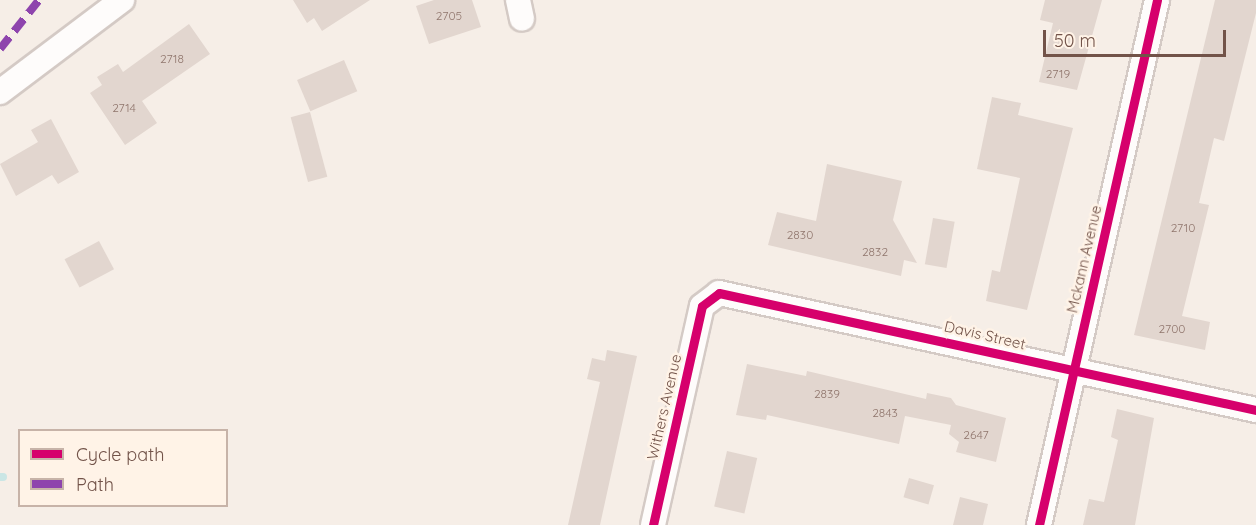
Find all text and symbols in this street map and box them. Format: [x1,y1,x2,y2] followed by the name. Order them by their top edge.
[436,9,462,23] house number: 2705
[1046,18,1229,56] scale bar
[1054,29,1096,52] text: 50 m
[160,52,184,66] house number: 2718
[1046,67,1070,81] house number: 2719
[112,101,136,115] house number: 2714
[1063,203,1105,315] street label: Mckann Avenue
[1171,221,1195,235] house number: 2710
[787,228,813,242] house number: 2830
[862,245,888,259] house number: 2832
[943,317,1027,353] street label: Davis Street
[1159,322,1185,336] house number: 2700
[643,352,685,462] street label: Withers Avenue
[814,387,840,401] house number: 2839
[872,406,898,420] house number: 2843
[963,428,989,442] house number: 2647
[18,429,228,507] legend
[76,443,164,466] text: Cycle path
[76,473,114,496] text: Path

